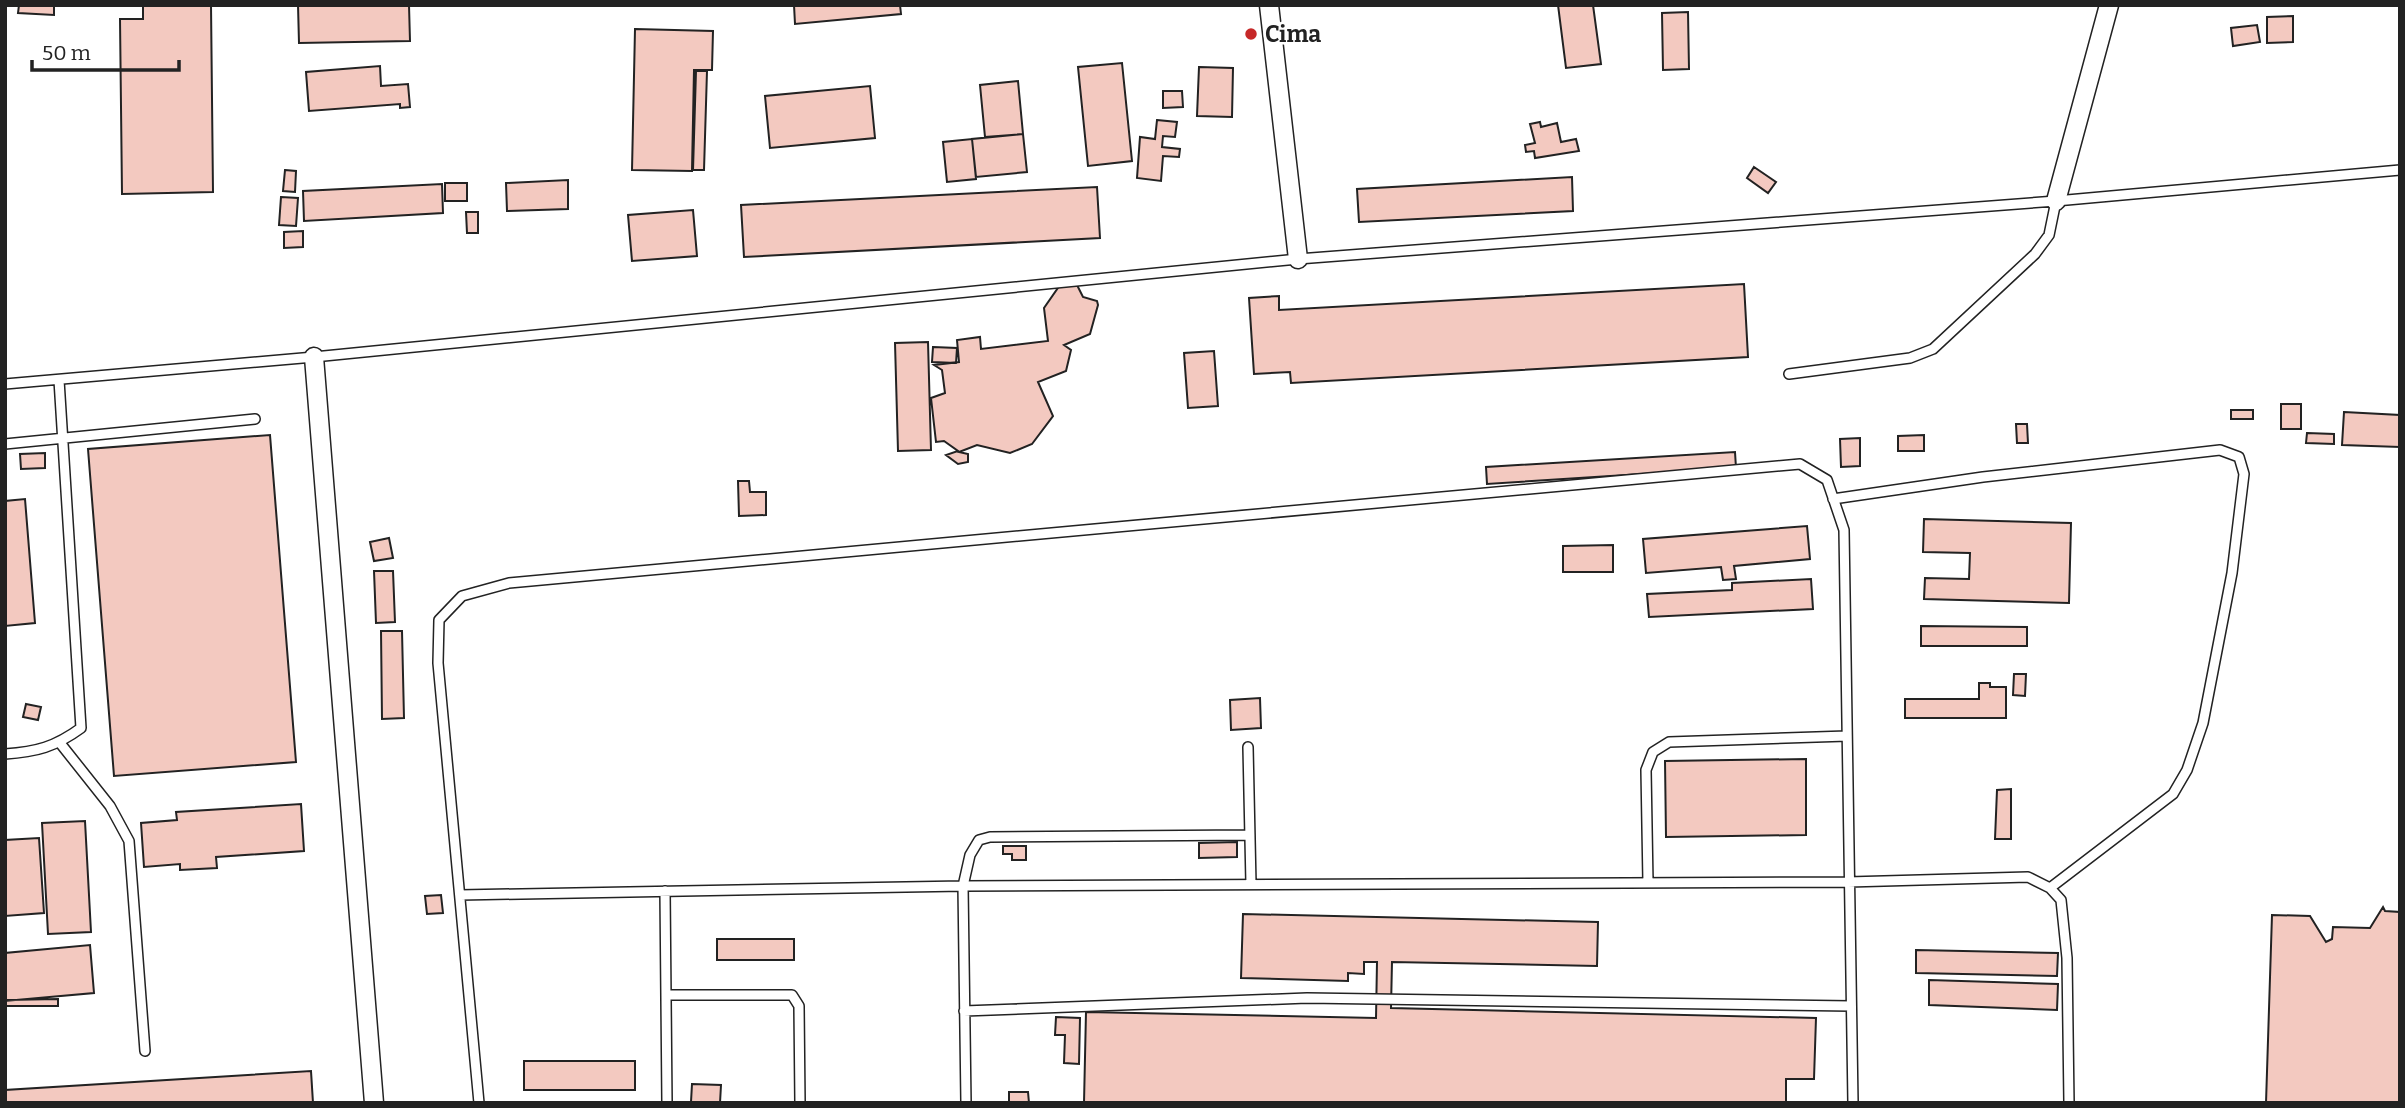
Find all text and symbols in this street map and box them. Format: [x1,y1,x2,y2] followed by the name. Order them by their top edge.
[1265,20,1321,48] place label: Cima
[1243,26,1259,42] marker: Cima
[32,28,178,72] scale bar
[42,40,91,66] text: 50 m

